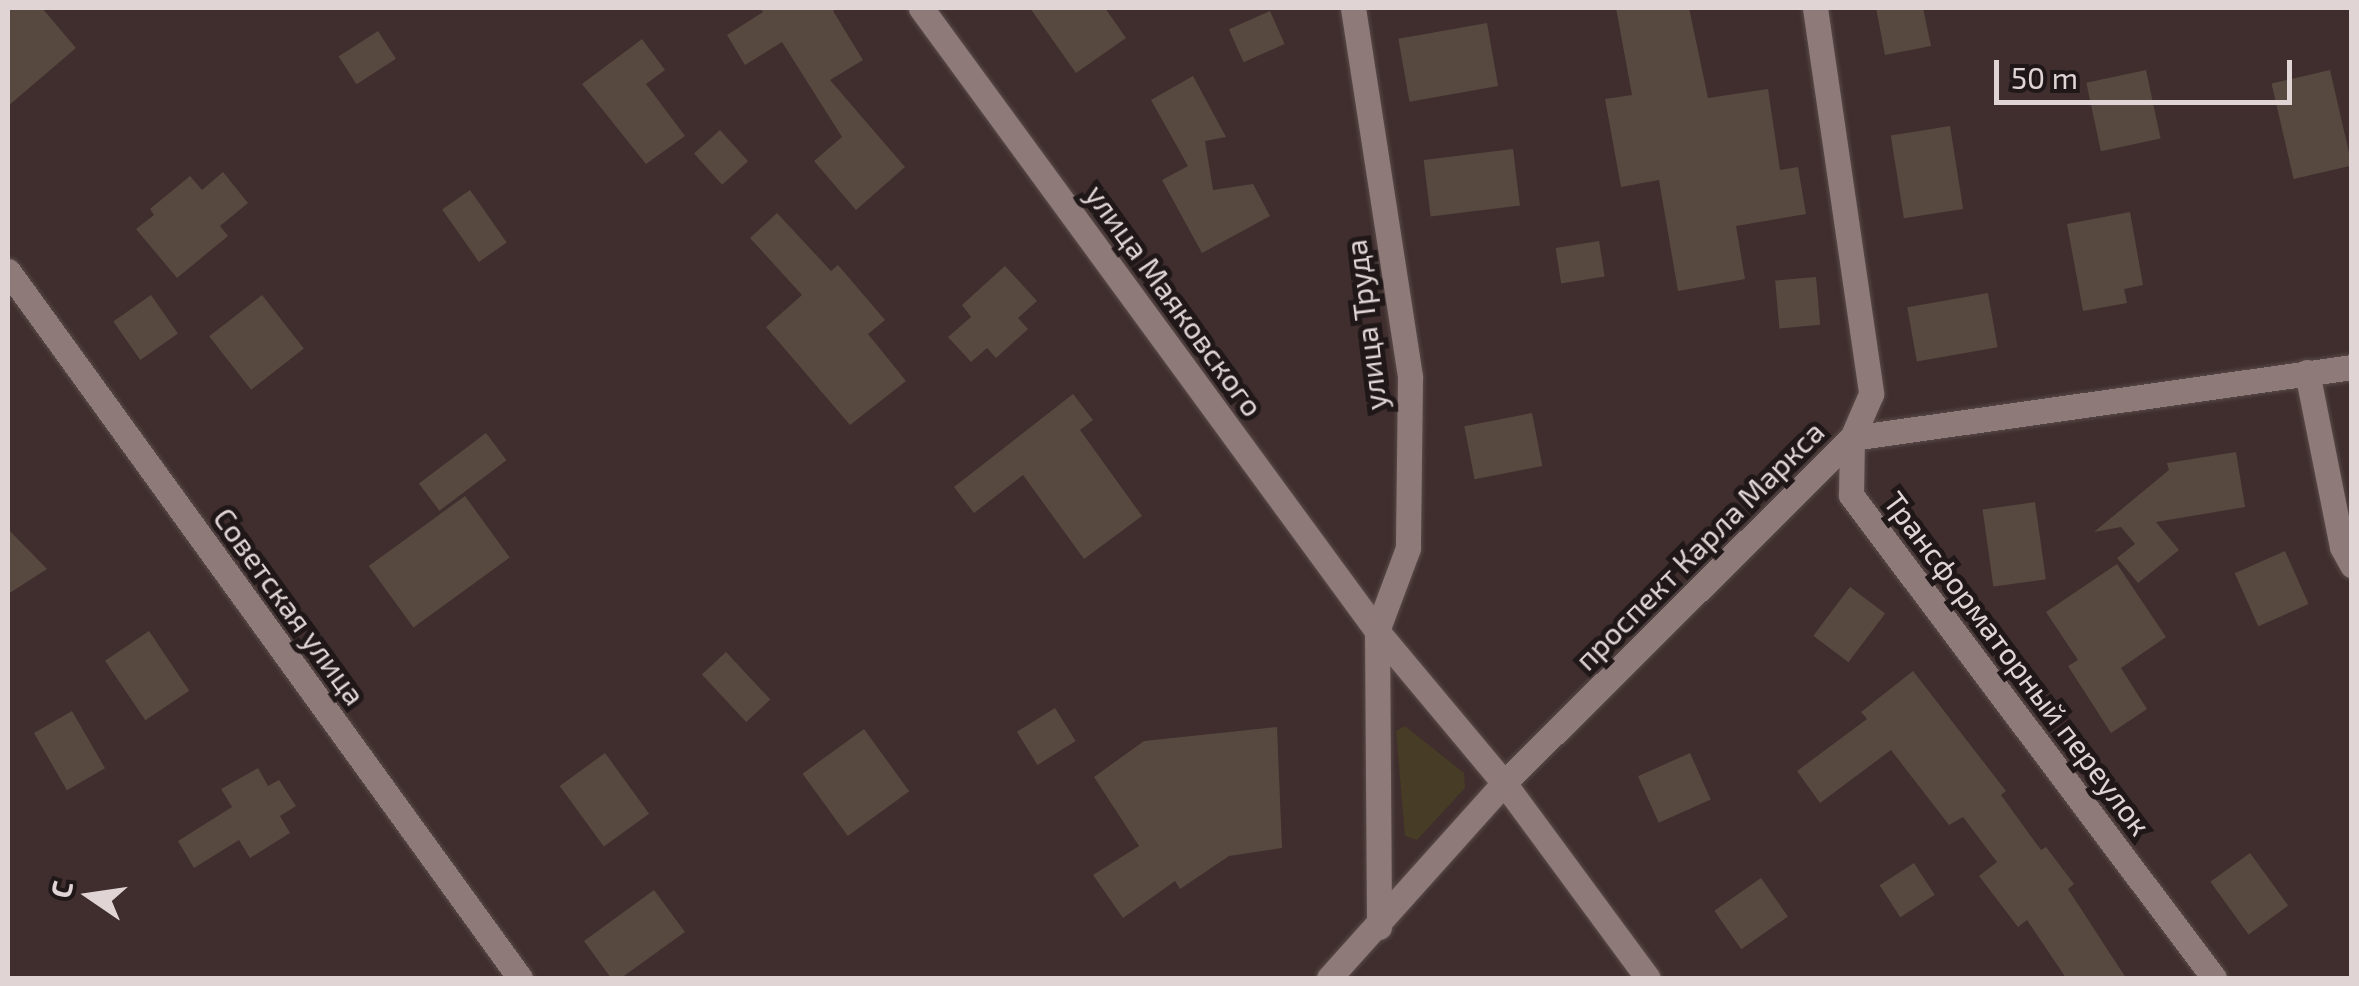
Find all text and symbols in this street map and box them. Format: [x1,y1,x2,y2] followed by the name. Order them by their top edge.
[1999,40,2296,102] scale bar
[2011,59,2078,95] text: 50 m
[1079,177,1271,423] street label: улица Маяковского
[1337,238,1393,412] street label: улица Труда
[1567,413,1831,677] street label: проспект Карла Маркса
[1877,484,2159,842] street label: Трансформаторный переулок
[206,500,374,712] street label: Советская улица
[40,846,140,946] north arrow
[42,877,79,901] text: С

